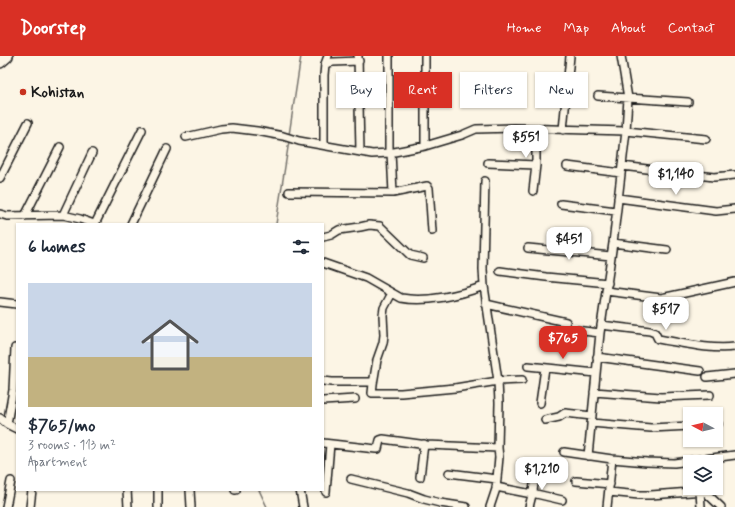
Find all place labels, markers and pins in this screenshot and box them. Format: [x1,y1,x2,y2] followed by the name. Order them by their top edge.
[31,83,85,103] place label: Kohistan
[18,87,28,97] marker: Kohistan
[502,125,550,159] pin: $551
[643,162,709,196] pin: $1,140
[545,227,593,261] pin: $451
[642,297,690,331] pin: $517
[539,326,587,360] pin: $765
[509,457,575,491] pin: $1,210

